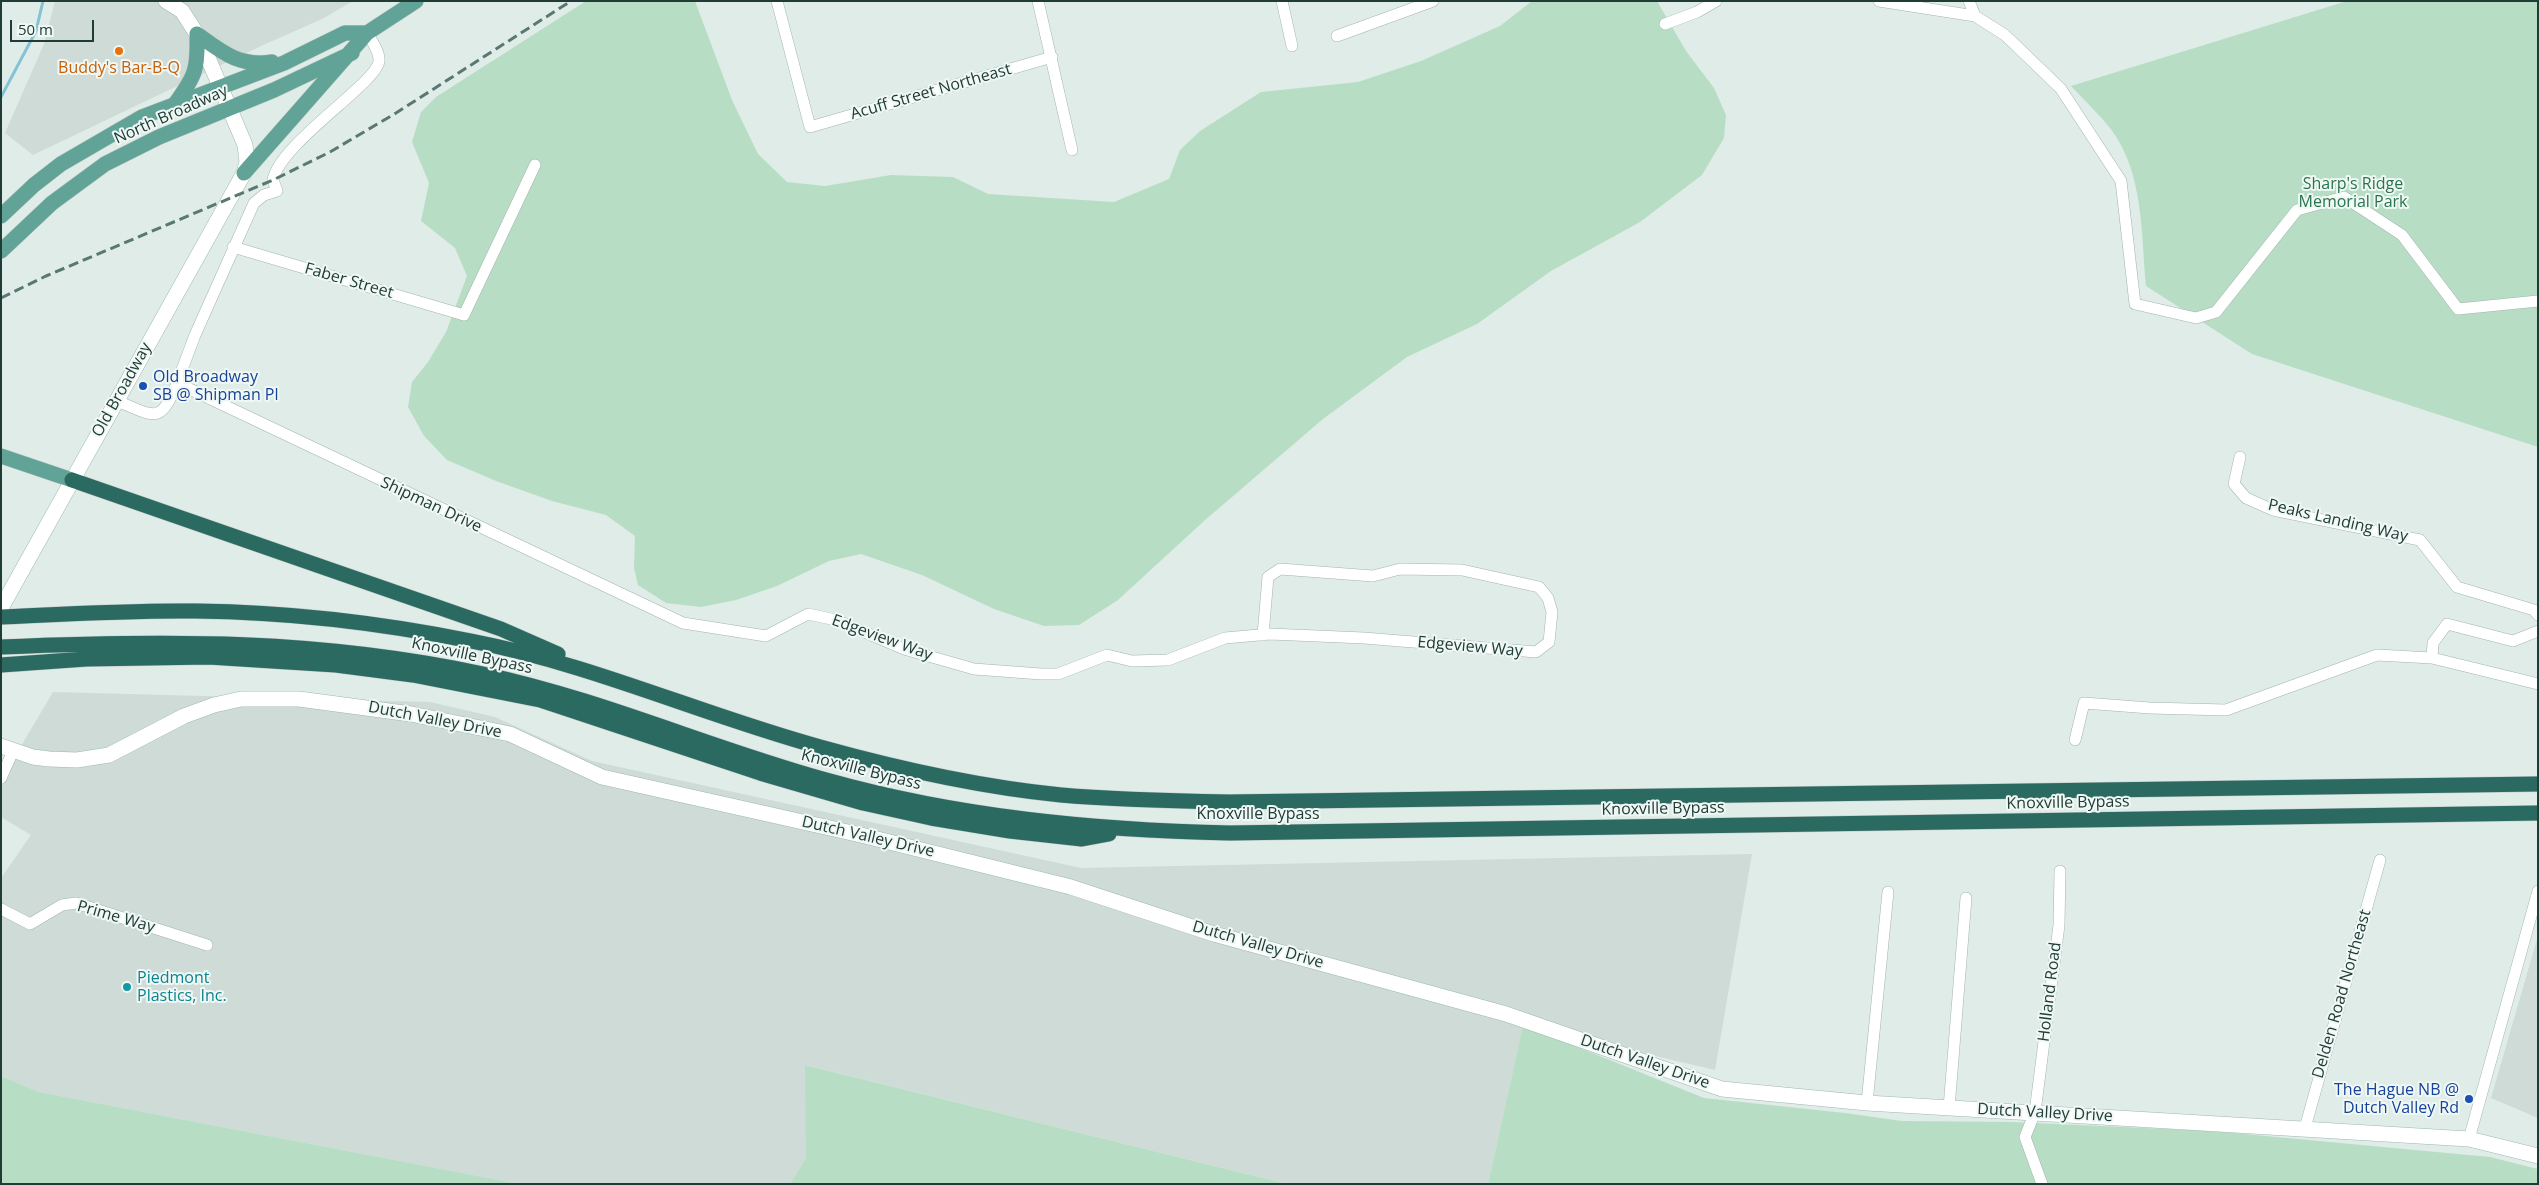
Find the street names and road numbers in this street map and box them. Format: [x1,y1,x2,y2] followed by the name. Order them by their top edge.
[848,60,1014,124] street label: Acuff Street Northeast
[111,81,231,149] street label: North Broadway
[302,259,396,303] street label: Faber Street
[88,339,156,441] street label: Old Broadway
[377,473,485,537] street label: Shipman Drive
[2266,496,2410,546] street label: Peaks Landing Way
[829,611,935,665] street label: Edgeview Way
[1417,633,1523,661] street label: Edgeview Way
[410,634,534,678] street label: Knoxville Bypass
[367,698,503,742] street label: Dutch Valley Drive
[799,746,923,794] street label: Knoxville Bypass
[2006,792,2130,814] street label: Knoxville Bypass
[1601,798,1725,820] street label: Knoxville Bypass
[1196,804,1320,824] street label: Knoxville Bypass
[800,812,936,862] street label: Dutch Valley Drive
[75,897,157,937] street label: Prime Way
[2309,907,2375,1081] street label: Delden Road Northeast
[1190,917,1326,973] street label: Dutch Valley Drive
[2034,941,2066,1043] street label: Holland Road
[1578,1031,1712,1093] street label: Dutch Valley Drive
[1977,1100,2113,1126] street label: Dutch Valley Drive

